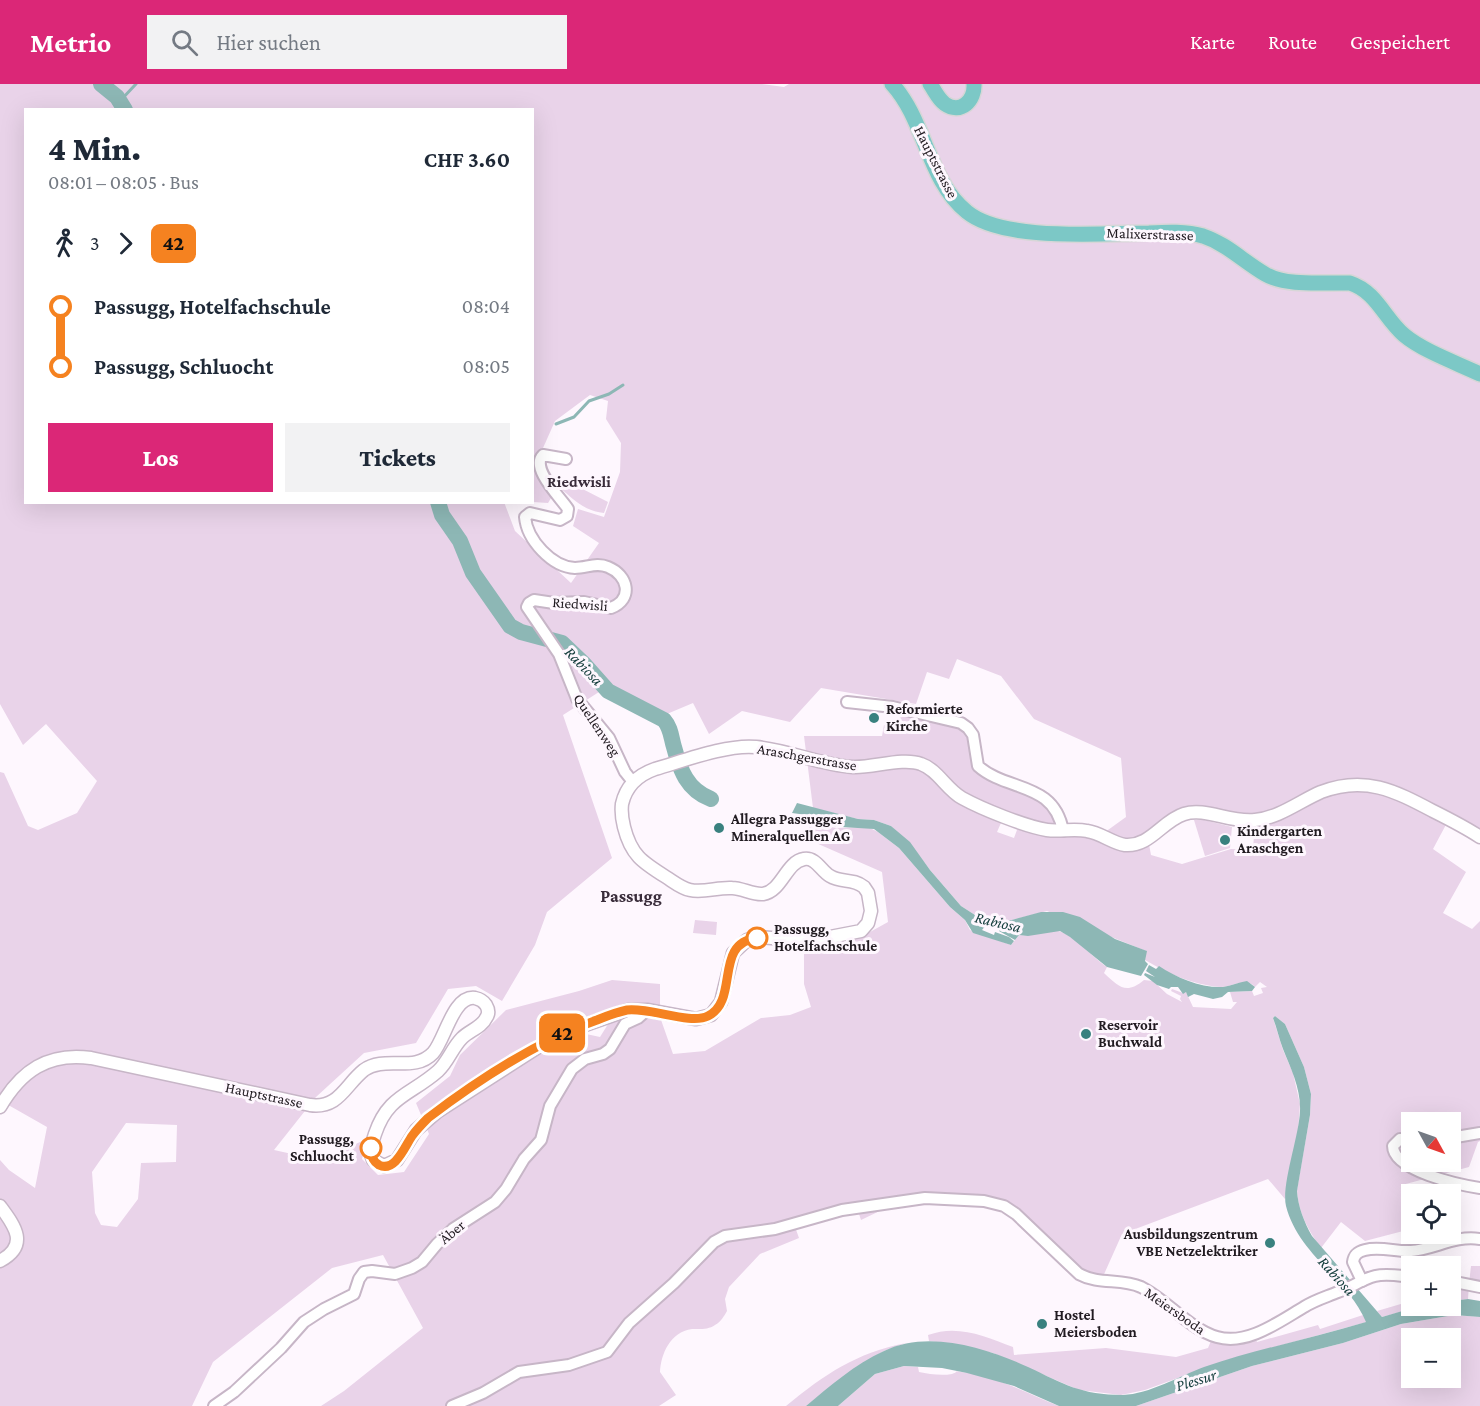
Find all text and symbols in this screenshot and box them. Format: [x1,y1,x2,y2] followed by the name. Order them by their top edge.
[147,15,567,69] search box
[168,26,201,59] icon: search
[30,27,111,58] text: Metrio
[216,30,321,55] text: Hier suchen
[1190,30,1235,54] text: Karte
[1268,30,1317,54] text: Route
[1350,30,1450,54] text: Gespeichert
[910,123,961,201] street label: Hauptstrasse
[48,130,141,167] text: 4 Min.
[424,147,510,172] text: CHF 3.60
[48,171,199,193] text: 08:01 – 08:05 · Bus
[1106,224,1194,244] street label: Malixerstrasse
[48,227,81,260] icon: walk
[109,227,142,260] icon: forward
[163,231,184,255] text: 42
[90,232,100,254] text: 3
[94,294,331,319] text: Passugg, Hotelfachschule
[462,295,510,317] text: 08:04
[94,354,273,379] text: Passugg, Schluocht
[463,355,510,377] text: 08:05
[48,423,273,492] button: Los
[285,423,510,492] button: Tickets
[547,473,611,490] district label: Riedwisli
[552,594,608,614] street label: Riedwisli
[562,643,607,689] water label: Rabiosa
[569,691,624,760] street label: Quellenweg
[886,701,963,734] place label: Reformierte Kirche
[867,711,881,725] marker: Reformierte Kirche
[756,740,858,775] street label: Araschgerstrasse
[730,811,851,844] place label: Allegra Passugger Mineralquellen AG
[712,821,726,835] marker: Allegra Passugger Mineralquellen AG
[1236,823,1322,856] place label: Kindergarten Araschgen
[1218,833,1232,847] marker: Kindergarten Araschgen
[600,886,662,906] district label: Passugg
[973,908,1023,936] water label: Rabiosa
[774,921,877,954] place label: Passugg, Hotelfachschule
[746,927,768,949] marker: Passugg, Hotelfachschule
[535,1014,589,1052] line badge: 42
[1098,1017,1163,1050] place label: Reservoir Buchwald
[551,1021,573,1045] text: 42
[1079,1027,1093,1041] marker: Reservoir Buchwald
[224,1079,305,1112] street label: Hauptstrasse
[1401,1112,1461,1172] north arrow
[1401,1112,1461,1388] map controls
[290,1131,355,1164] place label: Passugg, Schluocht
[360,1137,382,1159] marker: Passugg, Schluocht
[1401,1184,1461,1244] button: locate
[436,1216,468,1247] street label: Äber
[1123,1226,1258,1259] place label: Ausbildungszentrum VBE Netzelektriker
[1263,1236,1277,1250] marker: Ausbildungszentrum VBE Netzelektriker
[1315,1253,1359,1299] water label: Rabiosa
[1401,1256,1461,1316] button: +
[1141,1284,1209,1338] street label: Meiersboda
[1054,1307,1137,1340] place label: Hostel Meiersboden
[1035,1317,1049,1331] marker: Hostel Meiersboden
[1401,1328,1461,1388] button: −
[1174,1366,1219,1394] water label: Plessur

